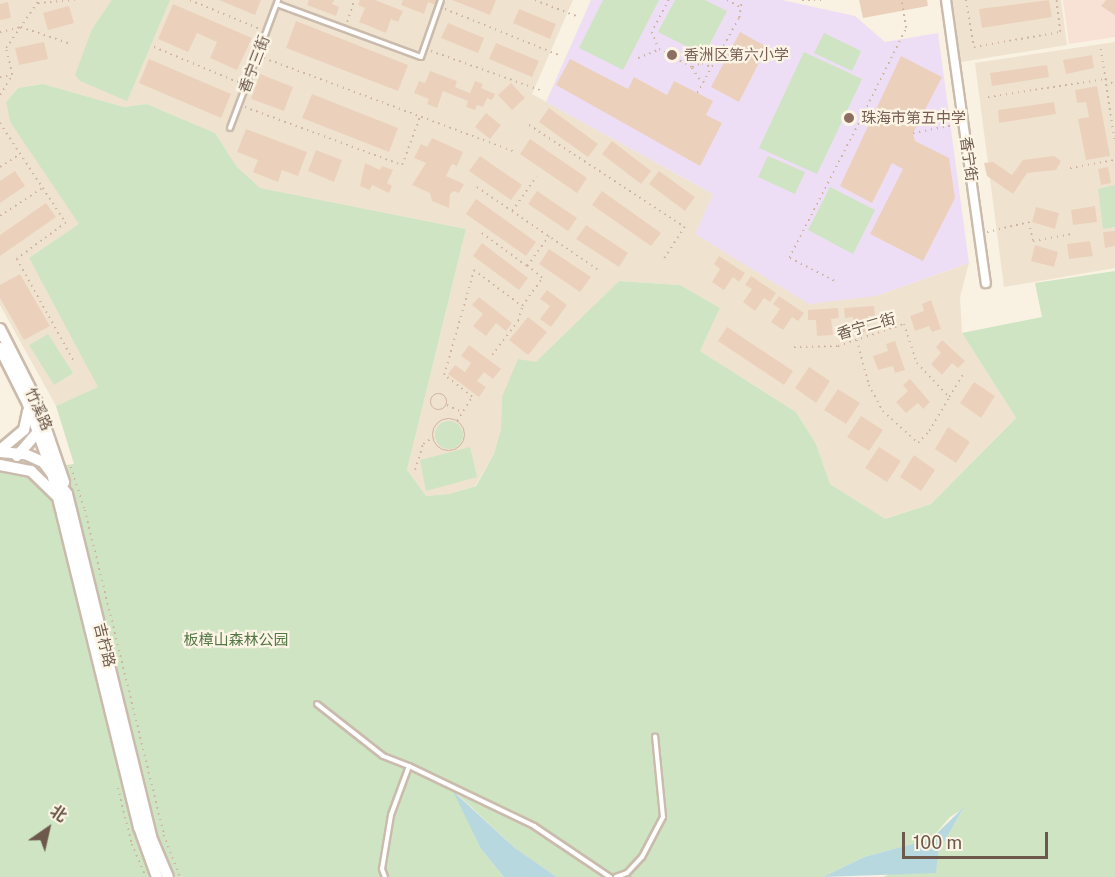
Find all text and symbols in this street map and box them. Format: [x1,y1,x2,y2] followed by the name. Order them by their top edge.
[235,33,273,95] street label: 香宁三街
[684,46,789,64] place label: 香洲区第六小学
[665,48,679,62] marker: 香洲区第六小学
[861,109,966,127] place label: 珠海市第五中学
[842,111,856,125] marker: 珠海市第五中学
[957,135,981,183] street label: 香宁街
[835,309,897,343] street label: 香宁二街
[22,385,56,433] street label: 竹溪路
[91,621,119,669] street label: 吉柠路
[184,631,288,649] park label: 板樟山森林公园
[18,799,78,859] north arrow
[46,801,70,826] text: 北
[905,820,1050,858] scale bar
[913,832,962,853] text: 100 m

